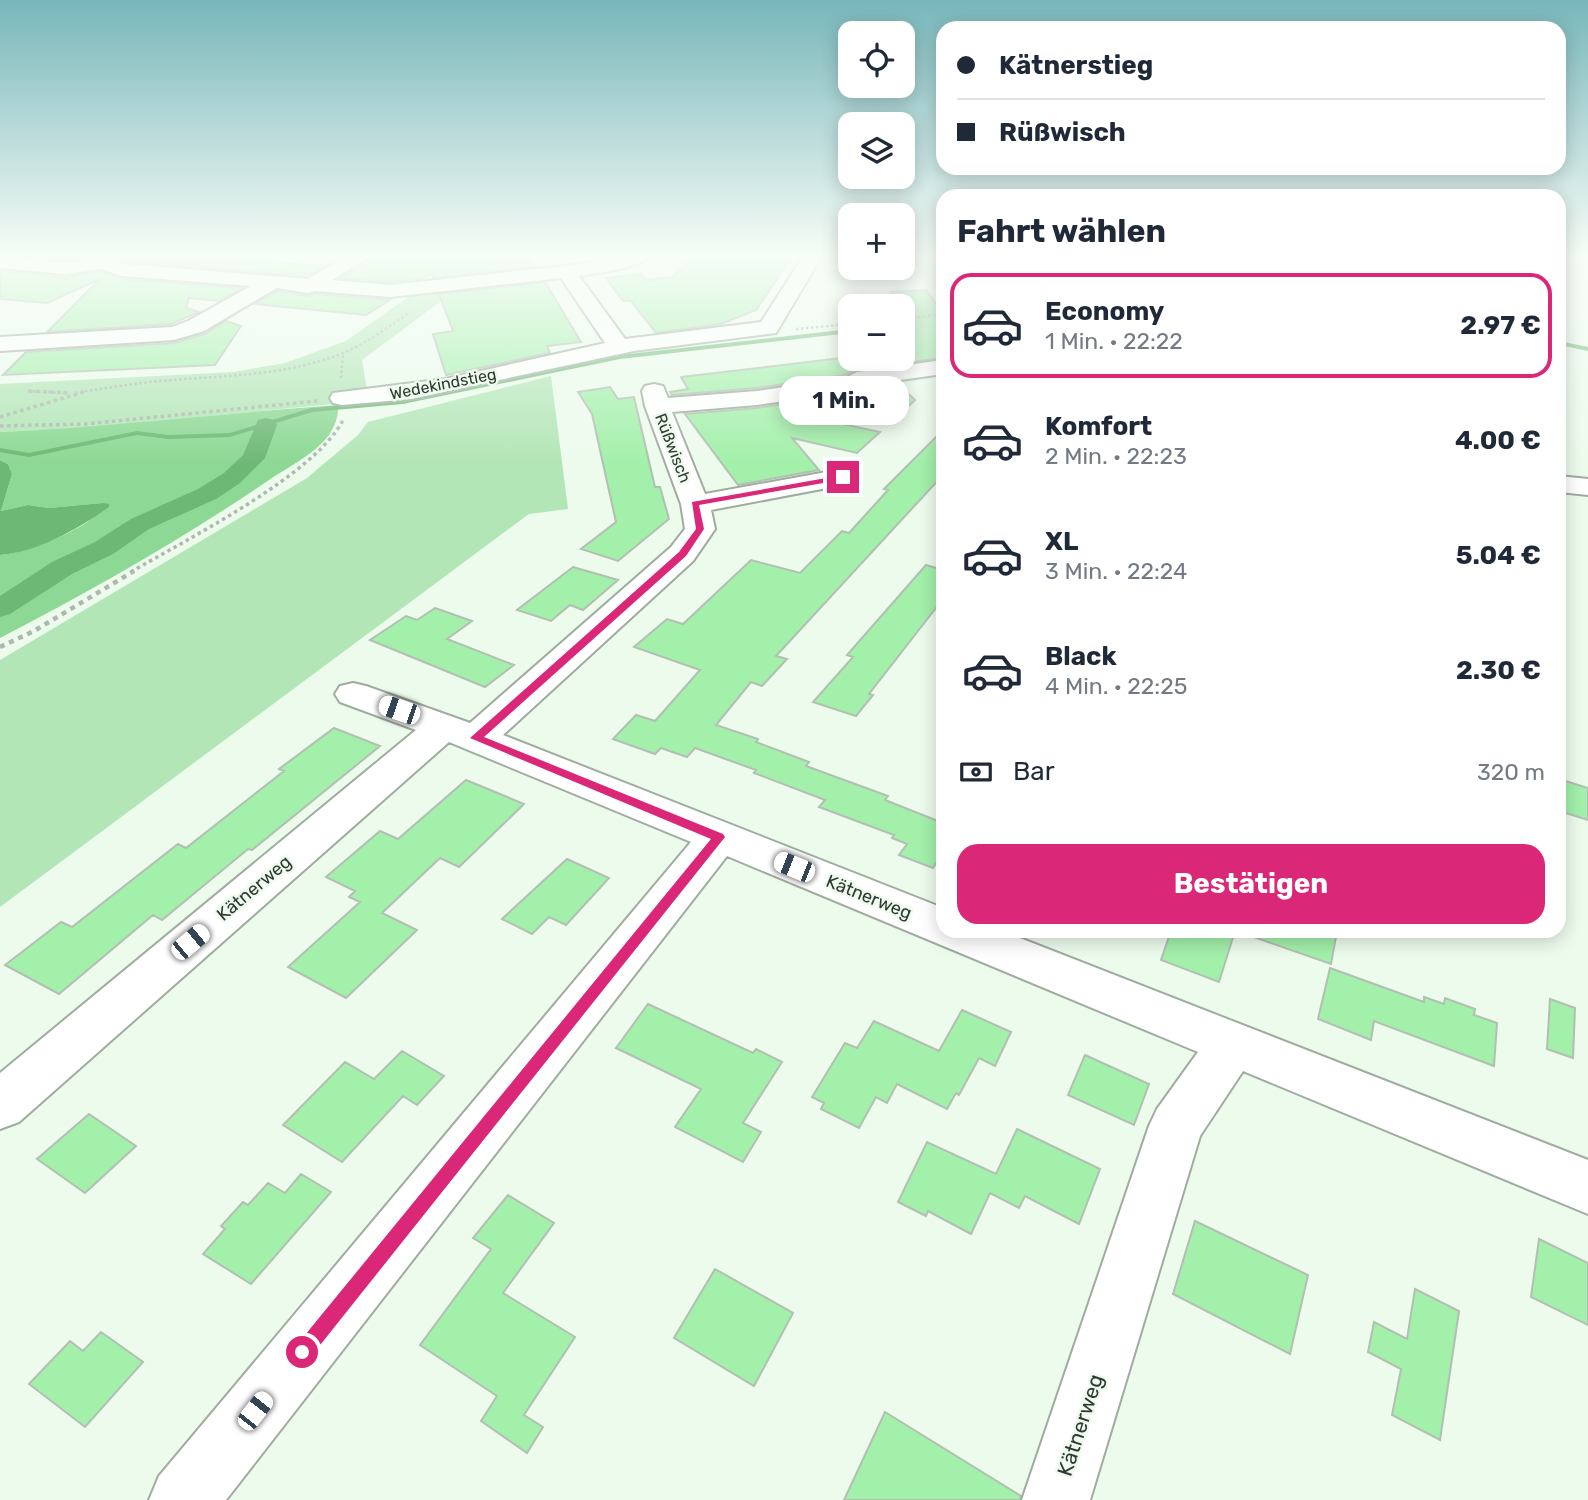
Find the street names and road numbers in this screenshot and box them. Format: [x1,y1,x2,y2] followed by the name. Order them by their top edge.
[388,364,498,404] street label: Wedekindstieg
[651,411,695,485] street label: Rüßwisch
[212,851,296,925] street label: Kätnerweg
[823,870,915,924] street label: Kätnerweg
[1052,1371,1108,1479] street label: Kätnerweg

